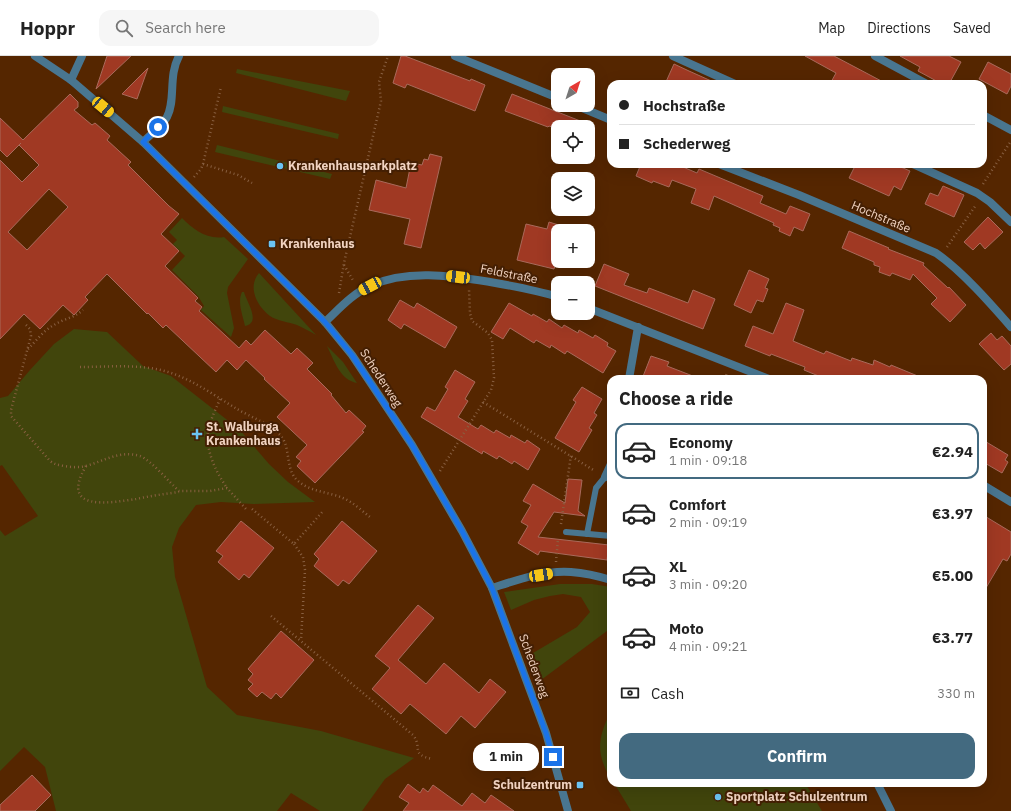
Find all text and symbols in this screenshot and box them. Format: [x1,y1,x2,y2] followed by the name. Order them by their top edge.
[99,10,379,46] search box
[20,16,75,40] text: Hoppr
[113,17,135,39] icon: search
[145,18,226,37] text: Search here
[818,19,845,37] text: Map
[867,19,931,37] text: Directions
[953,19,991,37] text: Saved
[551,68,595,112] north arrow
[551,68,595,320] map controls
[90,95,116,119] car
[643,96,725,115] text: Hochstraße
[149,118,167,136] route start
[551,120,595,164] button: locate
[643,134,730,153] text: Schederweg
[288,158,417,173] place label: Krankenhausparkplatz
[275,161,285,171] marker: Krankenhausparkplatz
[551,172,595,216] button: layers
[849,197,914,236] street label: Hochstraße
[551,224,595,268] button: +
[280,236,355,251] place label: Krankenhaus
[267,239,277,249] marker: Krankenhaus
[479,261,540,287] street label: Feldstraße
[445,270,471,284] car
[357,275,383,297] car
[551,276,595,320] button: −
[357,346,406,410] street label: Schederweg
[619,387,733,410] text: Choose a ride
[206,419,281,448] place label: St. Walburga Krankenhaus
[191,428,203,440] marker: St. Walburga Krankenhaus
[621,433,657,469] icon: car
[669,433,733,452] text: Economy
[932,442,973,461] text: €2.94
[669,452,747,469] text: 1 min · 09:18
[621,495,657,531] icon: car
[669,495,726,514] text: Comfort
[932,504,973,523] text: €3.97
[669,514,747,531] text: 2 min · 09:19
[621,557,657,593] icon: car
[669,557,687,576] text: XL
[932,566,973,585] text: €5.00
[528,567,554,583] car
[669,576,747,593] text: 3 min · 09:20
[621,619,657,655] icon: car
[669,619,704,638] text: Moto
[932,628,973,647] text: €3.77
[516,632,553,700] street label: Schederweg
[669,638,747,655] text: 4 min · 09:21
[619,682,641,704] icon: cash
[651,684,684,703] text: Cash
[937,685,975,702] text: 330 m
[619,733,975,779] button: Confirm
[473,743,539,771] callout: 1 min
[489,748,523,765] text: 1 min
[544,748,562,766] route end
[493,777,572,792] place label: Schulzentrum
[575,780,585,790] marker: Schulzentrum
[726,789,867,804] place label: Sportplatz Schulzentrum
[713,792,723,802] marker: Sportplatz Schulzentrum

